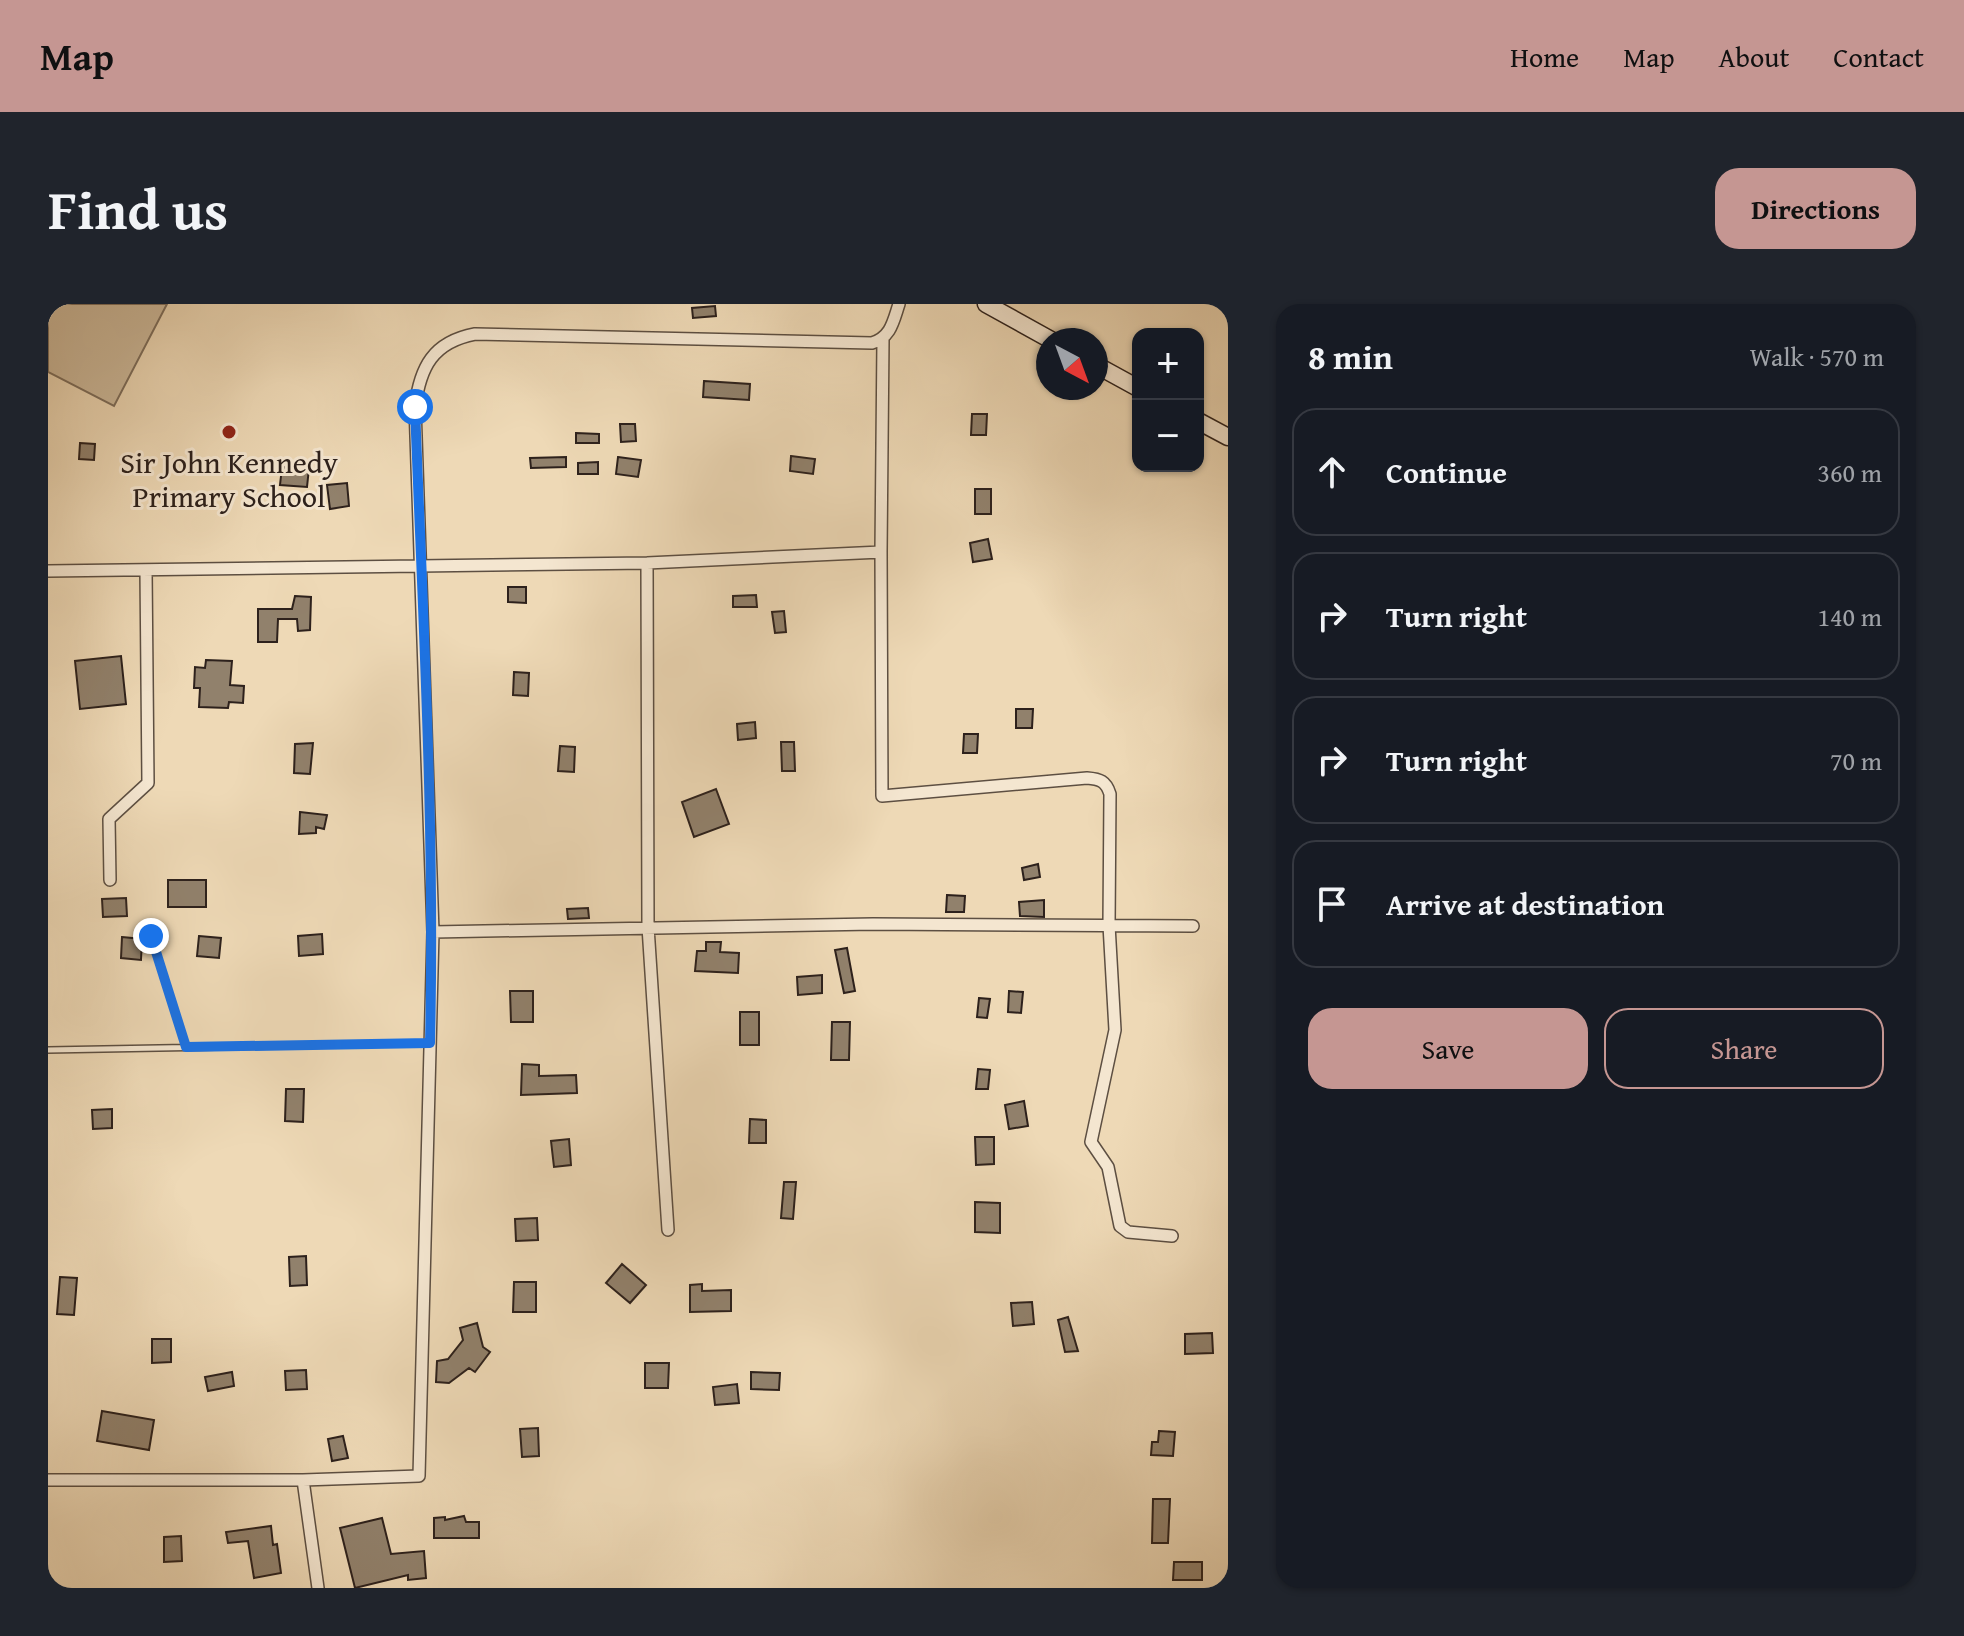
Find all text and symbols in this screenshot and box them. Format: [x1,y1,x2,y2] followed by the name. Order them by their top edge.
[40,28,114,84] text: Map
[1510,36,1579,77] text: Home
[1623,36,1675,77] text: Map
[1719,36,1789,77] text: About
[1833,36,1924,77] text: Contact
[48,167,228,250] text: Find us
[1715,168,1916,249] button: Directions
[1036,328,1108,400] north arrow
[1132,328,1204,472] map controls
[1132,328,1204,400] button: +
[1308,332,1393,381] text: 8 min
[1750,337,1884,376] text: Walk · 570 m
[397,389,433,425] route start
[1132,400,1204,472] button: −
[220,423,238,441] marker: Sir John Kennedy Primary School
[120,440,338,518] place label: Sir John Kennedy Primary School
[1310,450,1354,494] icon: ahead
[1386,450,1507,494] text: Continue
[1817,453,1882,492] text: 360 m
[1310,594,1354,638] icon: right
[1386,594,1527,638] text: Turn right
[1817,597,1882,636] text: 140 m
[1310,738,1354,782] icon: right
[1386,738,1527,782] text: Turn right
[1830,741,1882,780] text: 70 m
[1310,882,1354,926] icon: arrive
[1386,882,1664,926] text: Arrive at destination
[133,918,169,954] route end
[1308,1008,1588,1089] button: Save
[1604,1008,1884,1089] button: Share

